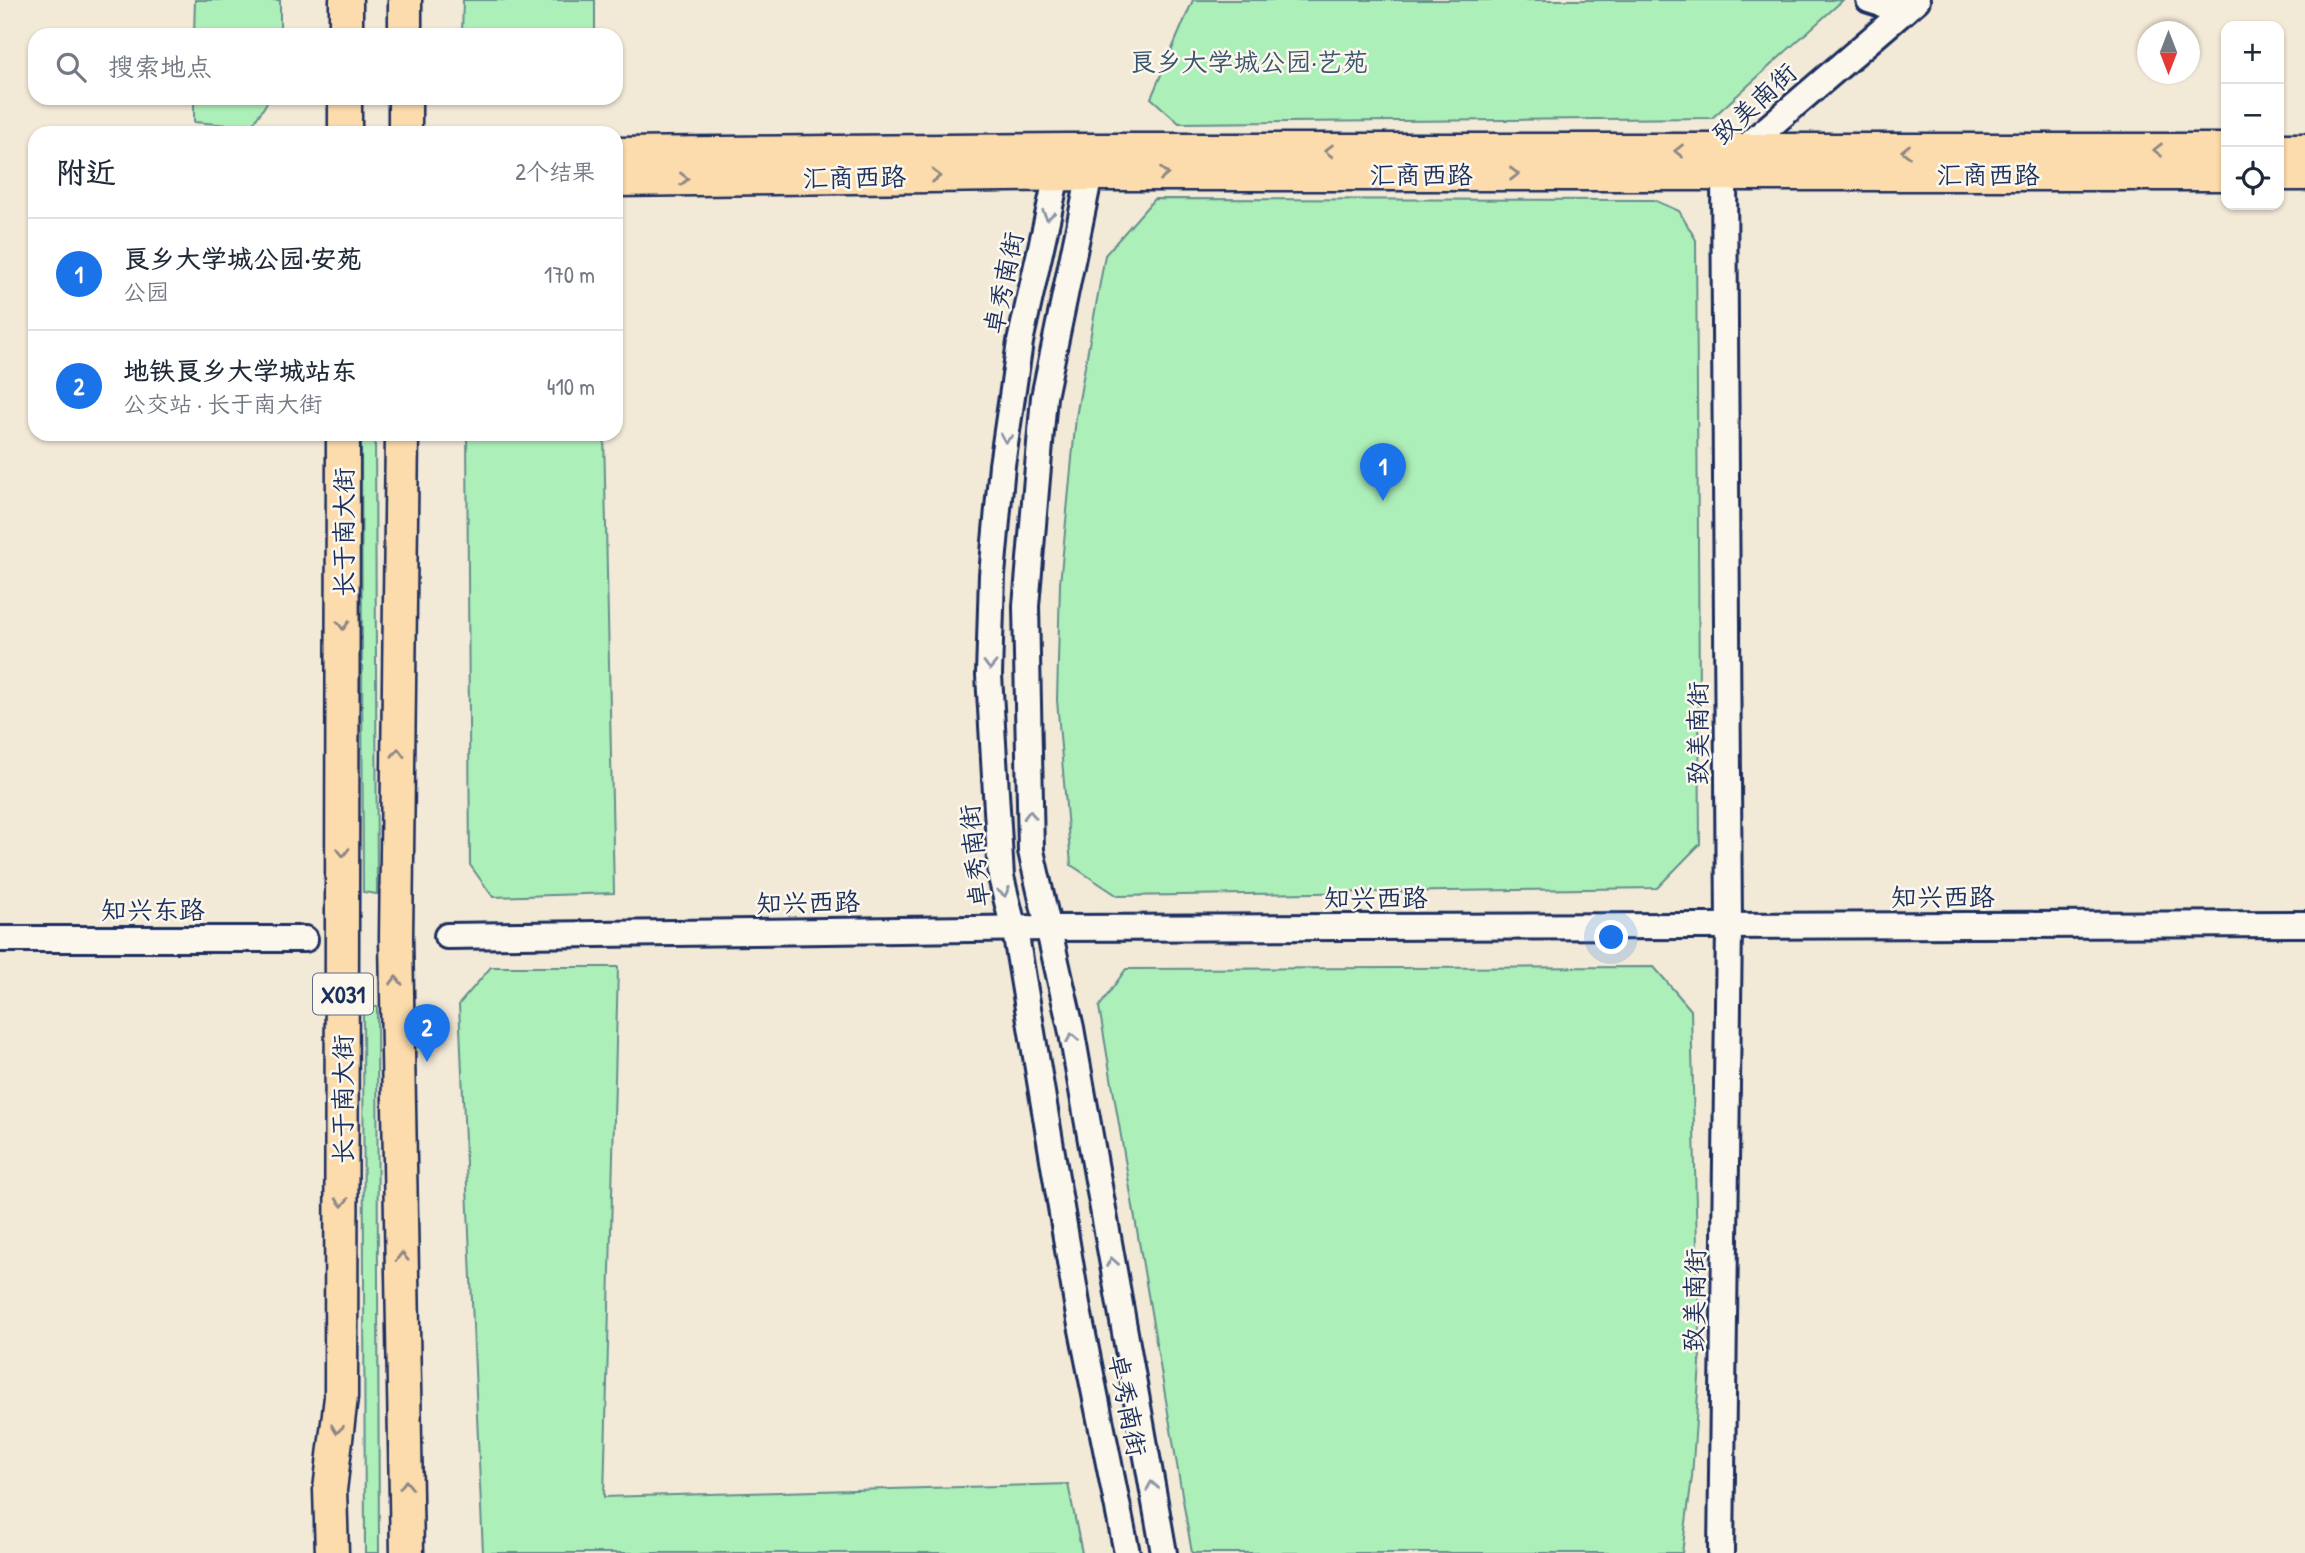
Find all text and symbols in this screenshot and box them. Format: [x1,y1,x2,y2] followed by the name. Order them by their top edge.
[2137,21,2200,84] north arrow
[2221,21,2284,210] map controls
[2221,21,2284,84] button: +
[28,28,623,105] search box
[1129,44,1369,79] park label: 良乡大学城公园·艺苑
[52,48,90,86] icon: search
[108,49,212,84] text: 搜索地点
[1704,55,1804,151] street label: 致美南街
[2221,84,2284,147] button: −
[2152,142,2163,158] one-way arrow
[1323,143,1333,159] one-way arrow
[1673,143,1683,159] one-way arrow
[1900,143,1911,159] one-way arrow
[2221,147,2284,210] button: locate
[56,152,116,192] text: 附近
[515,156,595,187] text: 2个结果
[1369,157,1473,192] street label: 汇商西路
[1936,157,2040,192] street label: 汇商西路
[802,159,906,195] street label: 汇商西路
[1159,166,1169,182] one-way arrow
[1509,166,1519,182] one-way arrow
[931,168,942,184] one-way arrow
[679,172,690,187] one-way arrow
[1042,209,1057,221] one-way arrow
[975,228,1031,338] street label: 卓秀南街
[123,241,362,276] text: 良乡大学城公园·安苑
[75,259,83,290] text: 1
[544,259,595,290] text: 170 m
[123,276,169,307] text: 公园
[123,353,357,388] text: 地铁良乡大学城站东
[74,371,84,402] text: 2
[547,371,595,402] text: 410 m
[123,388,322,419] text: 公交站 · 长于南大街
[999,432,1014,444] one-way arrow
[1360,443,1406,501] pin: 1
[326,467,361,597] street label: 长于南大街
[335,620,351,630] one-way arrow
[982,660,997,671] one-way arrow
[1680,681,1715,785] street label: 致美南街
[390,748,406,758] one-way arrow
[951,802,997,910] street label: 卓秀南街
[1023,809,1038,820] one-way arrow
[335,847,351,858] one-way arrow
[1891,879,1995,914] street label: 知兴西路
[1324,880,1428,915] street label: 知兴西路
[756,884,860,920] street label: 知兴西路
[996,886,1011,898] one-way arrow
[101,892,205,927] street label: 知兴东路
[1594,920,1628,954] your location
[313,974,373,1014] road number: X031
[389,975,404,986] one-way arrow
[404,1004,450,1062] pin: 2
[1065,1032,1080,1044] one-way arrow
[325,1034,360,1164] street label: 长于南大街
[334,1197,350,1208] one-way arrow
[1676,1248,1712,1352] street label: 致美南街
[394,1252,410,1262] one-way arrow
[1105,1256,1120,1268] one-way arrow
[1101,1351,1155,1459] street label: 卓秀南街
[330,1424,345,1435] one-way arrow
[398,1479,414,1490] one-way arrow
[1145,1480,1160,1492] one-way arrow

